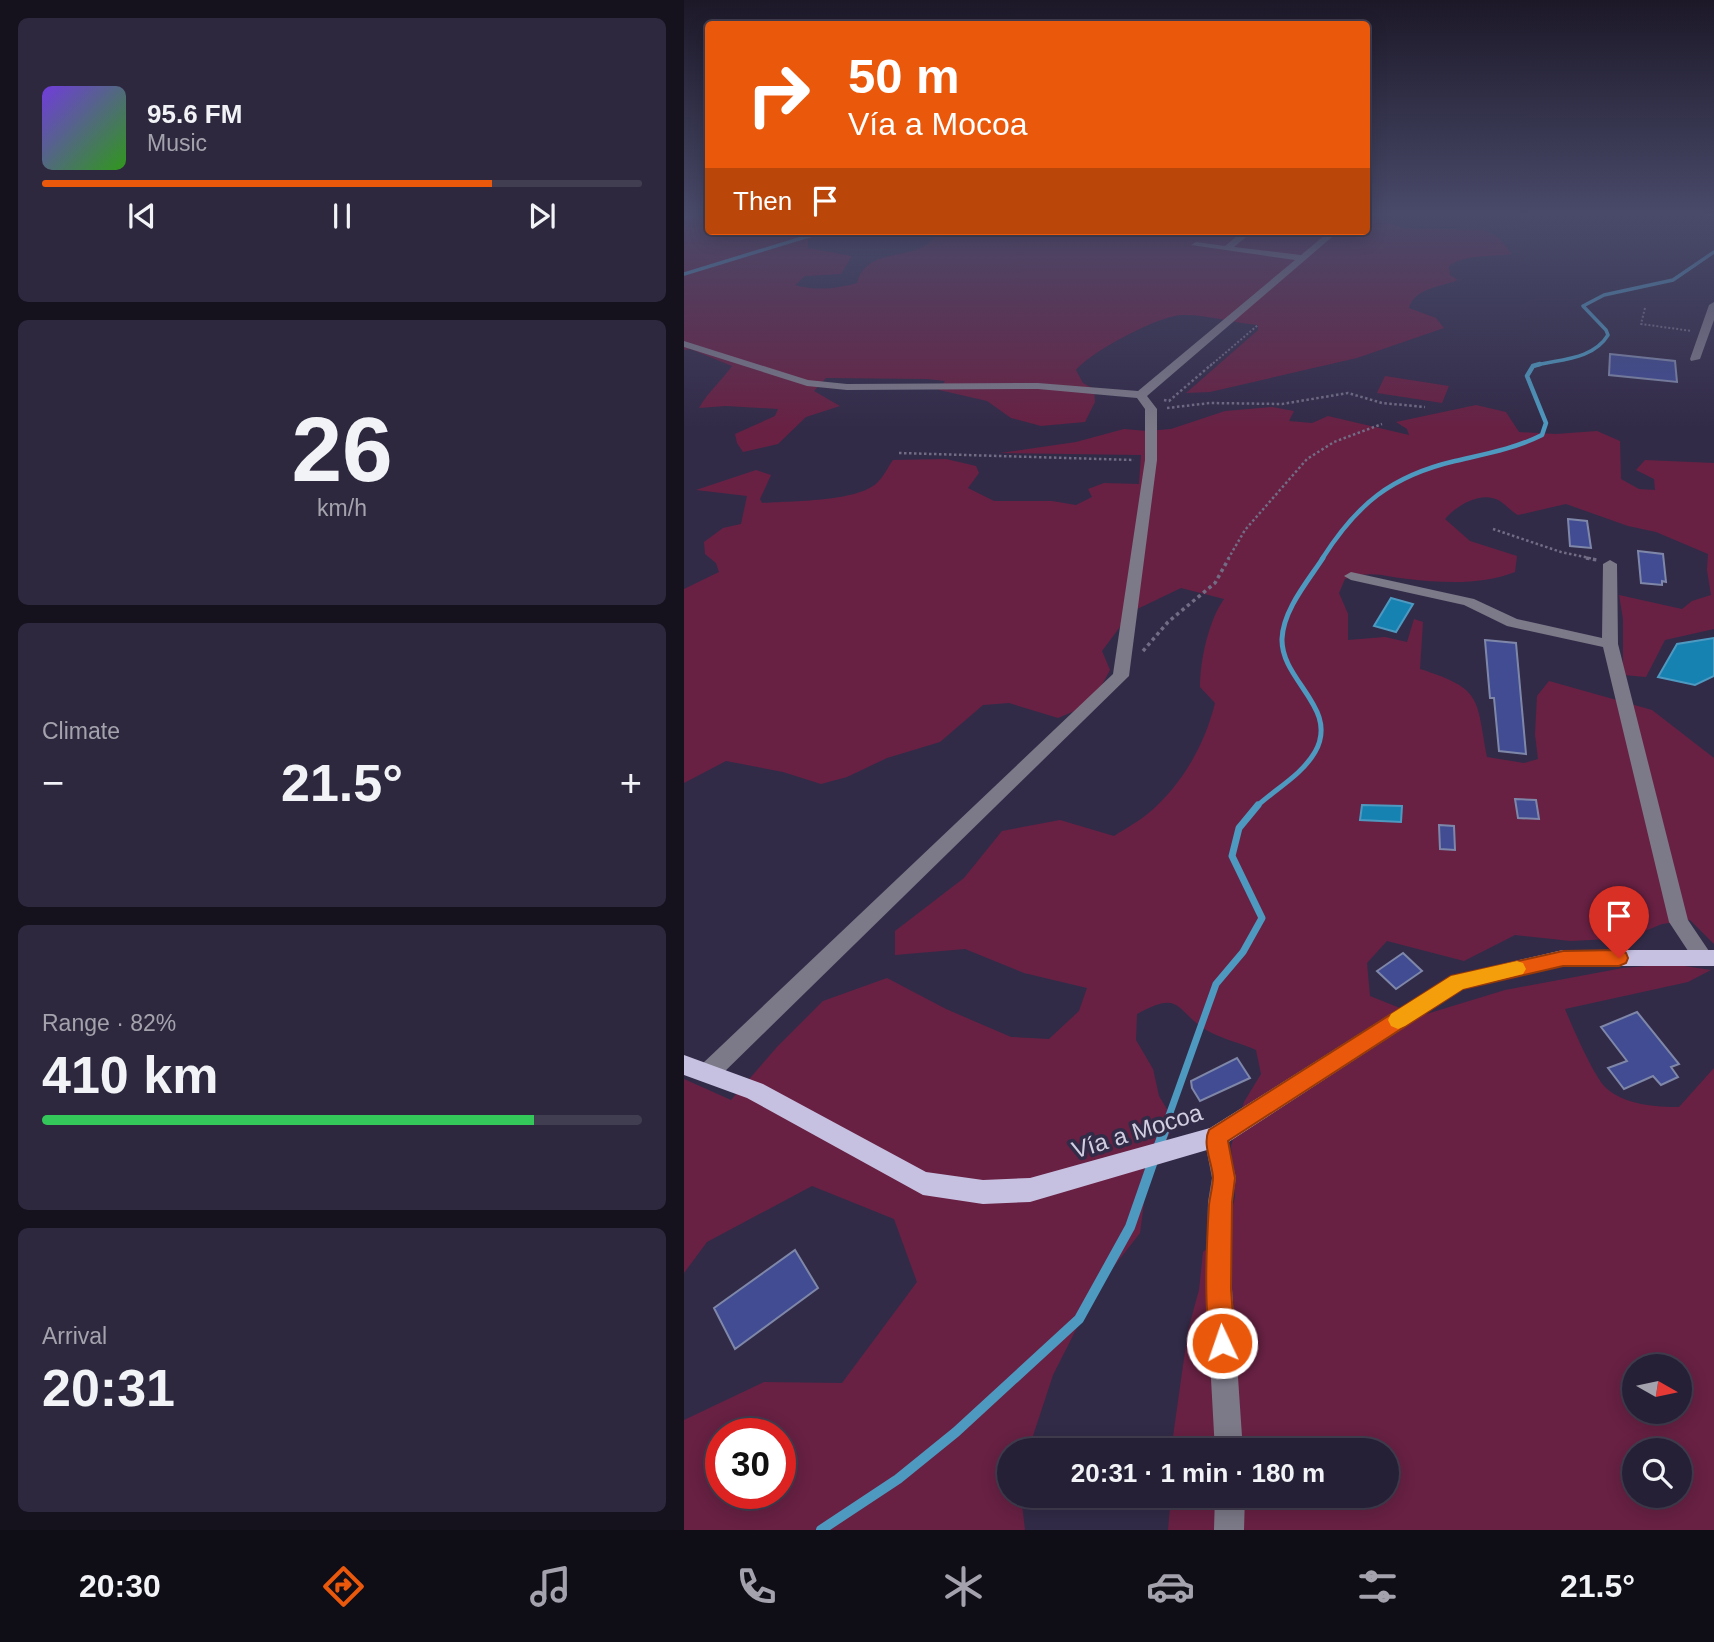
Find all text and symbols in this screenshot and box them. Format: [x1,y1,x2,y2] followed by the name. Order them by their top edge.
[733,49,824,140] icon: right
[848,49,960,103] text: 50 m
[147,99,242,129] text: 95.6 FM
[848,106,1028,142] text: Vía a Mocoa
[147,130,207,156] text: Music
[806,182,844,220] icon: arrive
[733,186,792,216] text: Then
[123,197,161,235] icon: previous
[323,197,361,235] icon: pause
[523,197,561,235] icon: next
[291,399,393,500] text: 26
[317,495,367,521] text: km/h
[42,718,120,744] text: Climate
[281,754,403,812] text: 21.5°
[42,762,64,804] text: −
[620,762,642,804] text: +
[1589,886,1649,958] pin
[1600,897,1638,935] icon: arrive
[42,1010,176,1036] text: Range · 82%
[42,1046,218,1104] text: 410 km
[1069,1098,1206,1164] street label: Vía a Mocoa
[1185,1306,1259,1380] position arrow
[42,1323,107,1349] text: Arrival
[1622,1354,1692,1424] north arrow
[1622,1354,1692,1508] map controls
[42,1359,175,1417] text: 20:31
[705,1418,796,1509] speed limit sign: 30
[1622,1438,1692,1508] button: search
[1071,1458,1325,1488] text: 20:31 · 1 min · 180 m
[319,1562,368,1611] icon: directions
[526,1562,575,1611] icon: music
[732,1562,781,1611] icon: phone
[939,1562,988,1611] icon: climate
[1146,1562,1195,1611] icon: car
[1353,1562,1402,1611] icon: filters
[79,1568,161,1604] text: 20:30
[1560,1568,1635,1604] text: 21.5°

